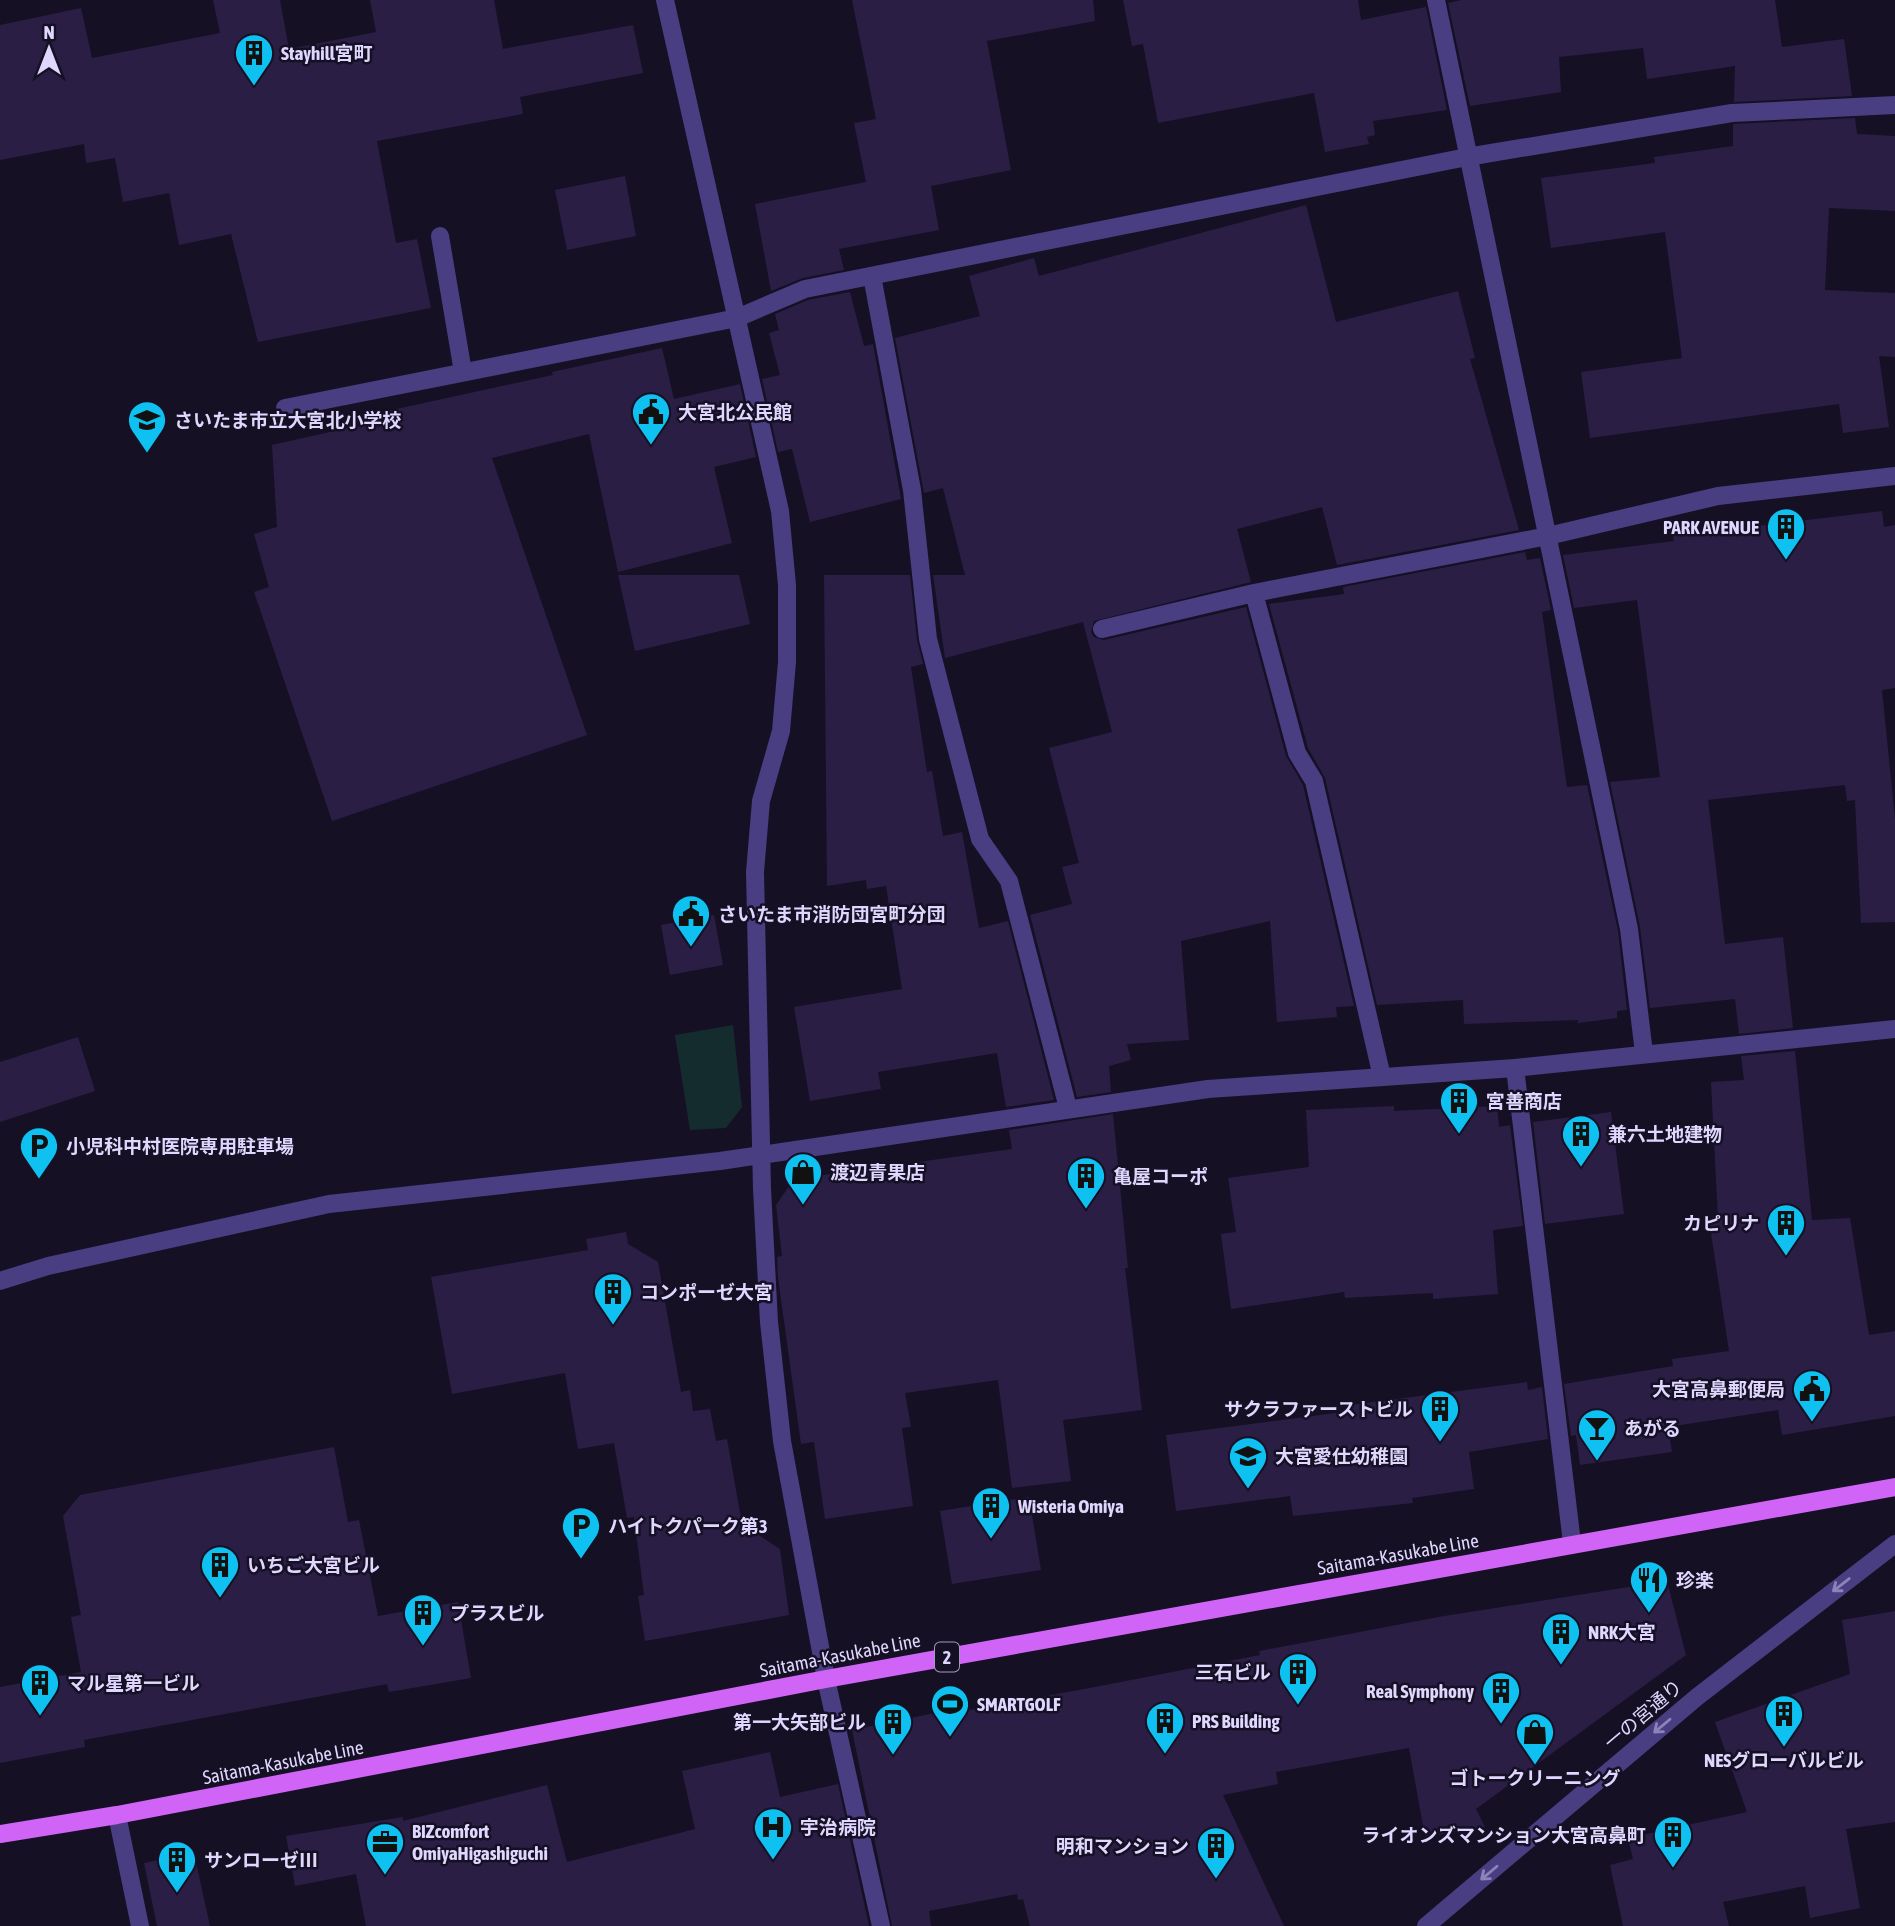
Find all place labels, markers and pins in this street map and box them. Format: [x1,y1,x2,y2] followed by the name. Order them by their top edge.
[233,32,275,87] building icon: Stayhill宮町
[281,42,373,64] place label: Stayhill宮町
[630,391,672,446] public building icon: 大宮北公民館
[126,399,168,454] school or university icon: さいたま市立大宮北小学校
[678,401,792,423] place label: 大宮北公民館
[174,409,401,431] place label: さいたま市立大宮北小学校
[1765,506,1807,561] building icon: PARK AVENUE
[1663,516,1759,538] place label: PARK AVENUE
[670,893,712,948] public building icon: さいたま市消防団宮町分団
[718,903,945,925] place label: さいたま市消防団宮町分団
[1438,1080,1480,1135] building icon: 宮善商店
[1486,1090,1562,1112] place label: 宮善商店
[1560,1113,1602,1168] building icon: 兼六土地建物
[1608,1123,1722,1145] place label: 兼六土地建物
[18,1125,60,1180] parking icon: 小児科中村医院専用駐車場
[66,1135,294,1157] place label: 小児科中村医院専用駐車場
[782,1151,824,1206] shop icon: 渡辺青果店
[1065,1155,1107,1210] building icon: 亀屋コーポ
[830,1161,925,1183] place label: 渡辺青果店
[1113,1165,1208,1187] place label: 亀屋コーポ
[1765,1202,1807,1257] building icon: カピリナ
[1683,1212,1759,1234] place label: カピリナ
[592,1271,634,1326] building icon: コンポーゼ大宮
[640,1281,773,1303] place label: コンポーゼ大宮
[1791,1368,1833,1423] public building icon: 大宮高鼻郵便局
[1652,1378,1785,1400] place label: 大宮高鼻郵便局
[1419,1388,1461,1443] building icon: サクラファーストビル
[1224,1398,1413,1420] place label: サクラファーストビル
[1576,1407,1618,1462] bar icon: あがる
[1624,1417,1681,1439] place label: あがる
[1227,1435,1269,1490] school or university icon: 大宮愛仕幼稚園
[1275,1445,1408,1467] place label: 大宮愛仕幼稚園
[970,1485,1012,1540] building icon: Wisteria Omiya
[1017,1495,1124,1517] place label: Wisteria Omiya
[560,1505,602,1560] parking icon: ハイトクパーク第3
[608,1515,768,1537] place label: ハイトクパーク第3
[199,1544,241,1599] building icon: いちご大宮ビル
[247,1554,380,1576] place label: いちご大宮ビル
[1628,1559,1670,1614] restaurant icon: 珍楽
[1676,1569,1714,1591] place label: 珍楽
[402,1592,444,1647] building icon: プラスビル
[450,1602,545,1624] place label: プラスビル
[1540,1611,1582,1666] building icon: NRK大宮
[1588,1621,1656,1643] place label: NRK大宮
[1277,1651,1319,1706] building icon: 三石ビル
[1195,1661,1271,1683] place label: 三石ビル
[19,1662,61,1717] building icon: マル星第一ビル
[1480,1670,1522,1725] building icon: Real Symphony
[67,1672,200,1694] place label: マル星第一ビル
[1366,1680,1474,1702] place label: Real Symphony
[929,1683,971,1738] sports icon: SMARTGOLF
[977,1693,1061,1715] place label: SMARTGOLF
[1763,1693,1805,1748] building icon: NESグローバルビル
[1144,1700,1186,1755] building icon: PRS Building
[872,1701,914,1756] building icon: 第一大矢部ビル
[1192,1710,1280,1732] place label: PRS Building
[733,1711,866,1733] place label: 第一大矢部ビル
[1514,1711,1556,1766] shop icon: ゴトークリーニング
[1704,1749,1864,1771] place label: NESグローバルビル
[1449,1767,1621,1789] place label: ゴトークリーニング
[752,1806,794,1861] hospital icon: 宇治病院
[1652,1814,1694,1869] building icon: ライオンズマンション大宮高鼻町
[800,1816,876,1838] place label: 宇治病院
[412,1820,548,1864] place label: BIZcomfort OmiyaHigashiguchi
[364,1821,406,1876] office icon: BIZcomfort OmiyaHigashiguchi
[1361,1824,1646,1846] place label: ライオンズマンション大宮高鼻町
[1195,1825,1237,1880] building icon: 明和マンション
[1056,1835,1189,1857] place label: 明和マンション
[156,1839,198,1894] building icon: サンローゼⅢ
[204,1849,318,1871] place label: サンローゼⅢ

